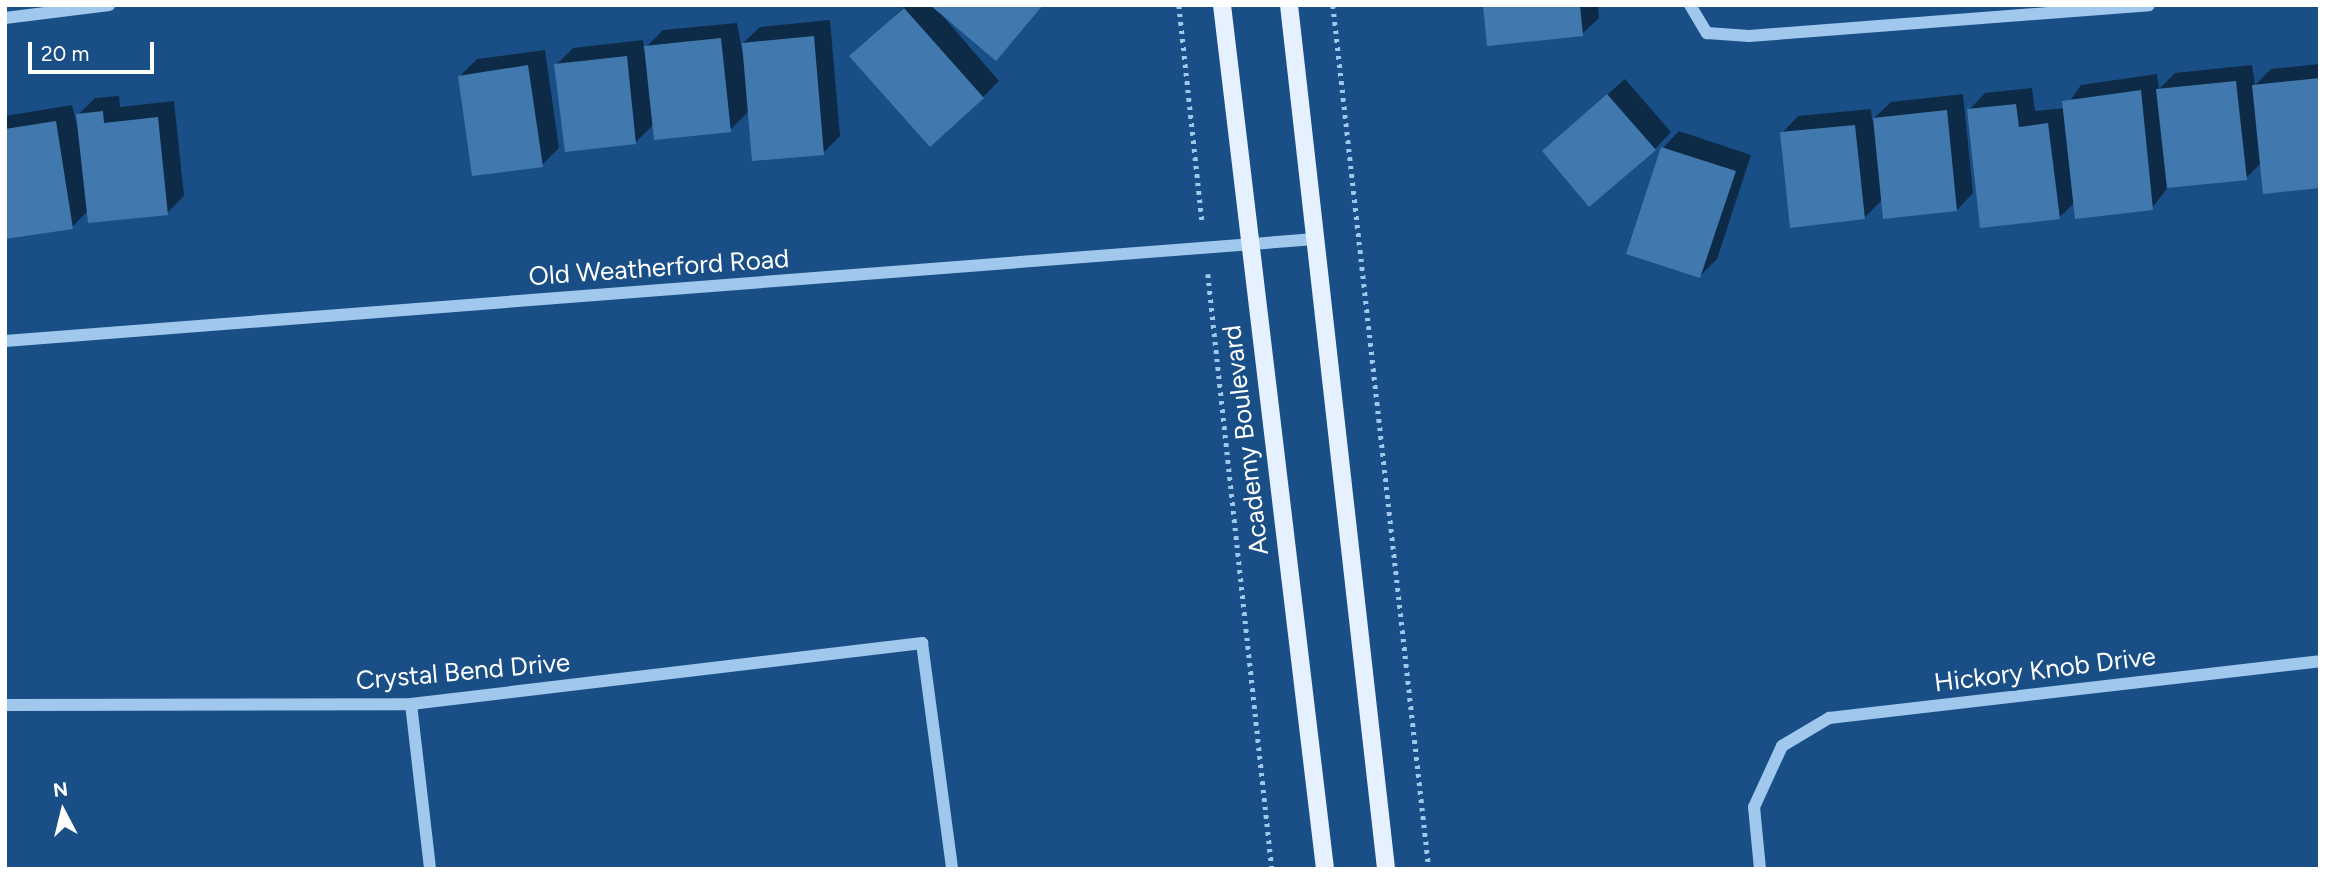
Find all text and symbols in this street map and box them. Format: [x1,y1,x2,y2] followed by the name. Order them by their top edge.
[32,28,158,72] scale bar
[41,41,89,66] text: 20 m
[528,243,790,293] street label: Old Weatherford Road
[1216,323,1276,557] street label: Academy Boulevard
[1932,641,2158,699] street label: Hickory Knob Drive
[355,647,571,697] street label: Crystal Bend Drive
[28,776,98,846] north arrow
[52,777,69,802] text: N

